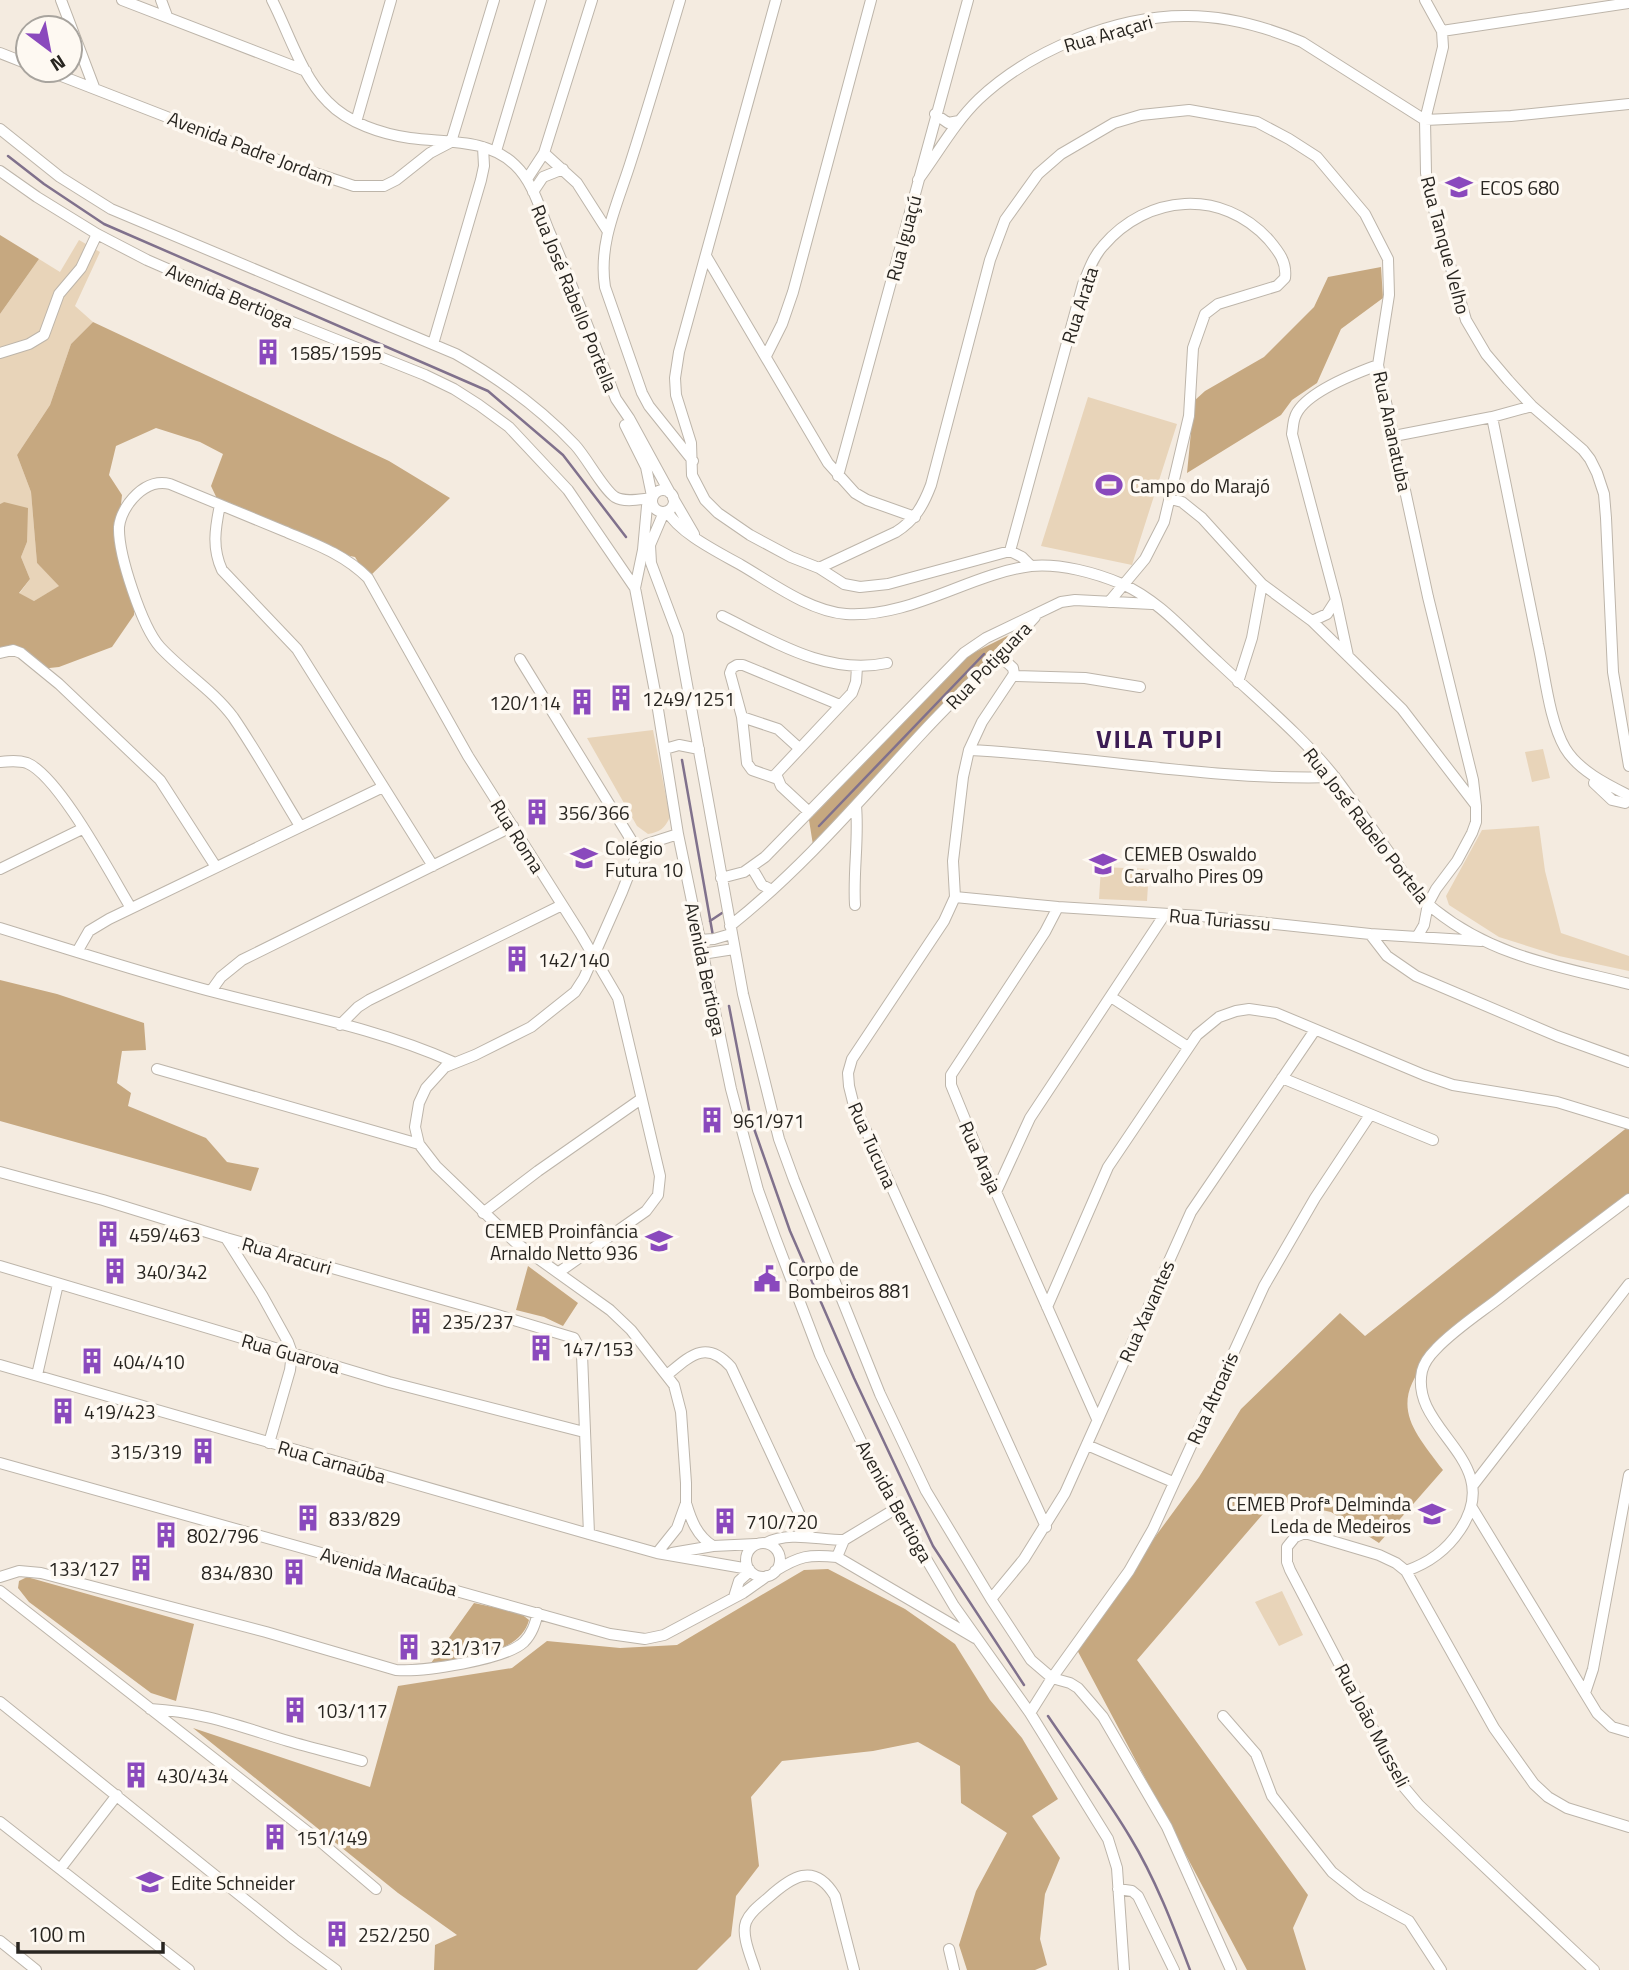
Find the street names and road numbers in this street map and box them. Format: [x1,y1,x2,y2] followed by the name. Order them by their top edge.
[1060,6,1156,60] street label: Rua Araçari
[164,103,338,193] street label: Avenida Padre Jordam
[1414,173,1478,317] street label: Rua Tanque Velho
[878,192,928,284] street label: Rua Iguaçú
[524,200,626,396] street label: Rua José Rabello Portella
[162,255,299,335] street label: Avenida Bertioga
[1053,262,1105,347] street label: Rua Arata
[1366,368,1420,494] street label: Rua Ananatuba
[938,614,1038,716] street label: Rua Potiguara
[1297,741,1437,910] street label: Rua José Rabelo Portela
[484,793,552,879] street label: Rua Roma
[678,900,734,1039] street label: Avenida Bertioga
[1168,900,1272,938] street label: Rua Turiassu
[841,1097,905,1193] street label: Rua Tucuna
[952,1116,1010,1198] street label: Rua Araja
[239,1228,335,1282] street label: Rua Aracuri
[1111,1255,1182,1367] street label: Rua Xavantes
[238,1325,344,1381] street label: Rua Guarova
[1179,1347,1245,1449] street label: Rua Atroaris
[275,1432,390,1490] street label: Rua Carnaúba
[849,1435,941,1568] street label: Avenida Bertioga
[317,1539,461,1603] street label: Avenida Macaúba
[1328,1658,1418,1792] street label: Rua João Musseli

